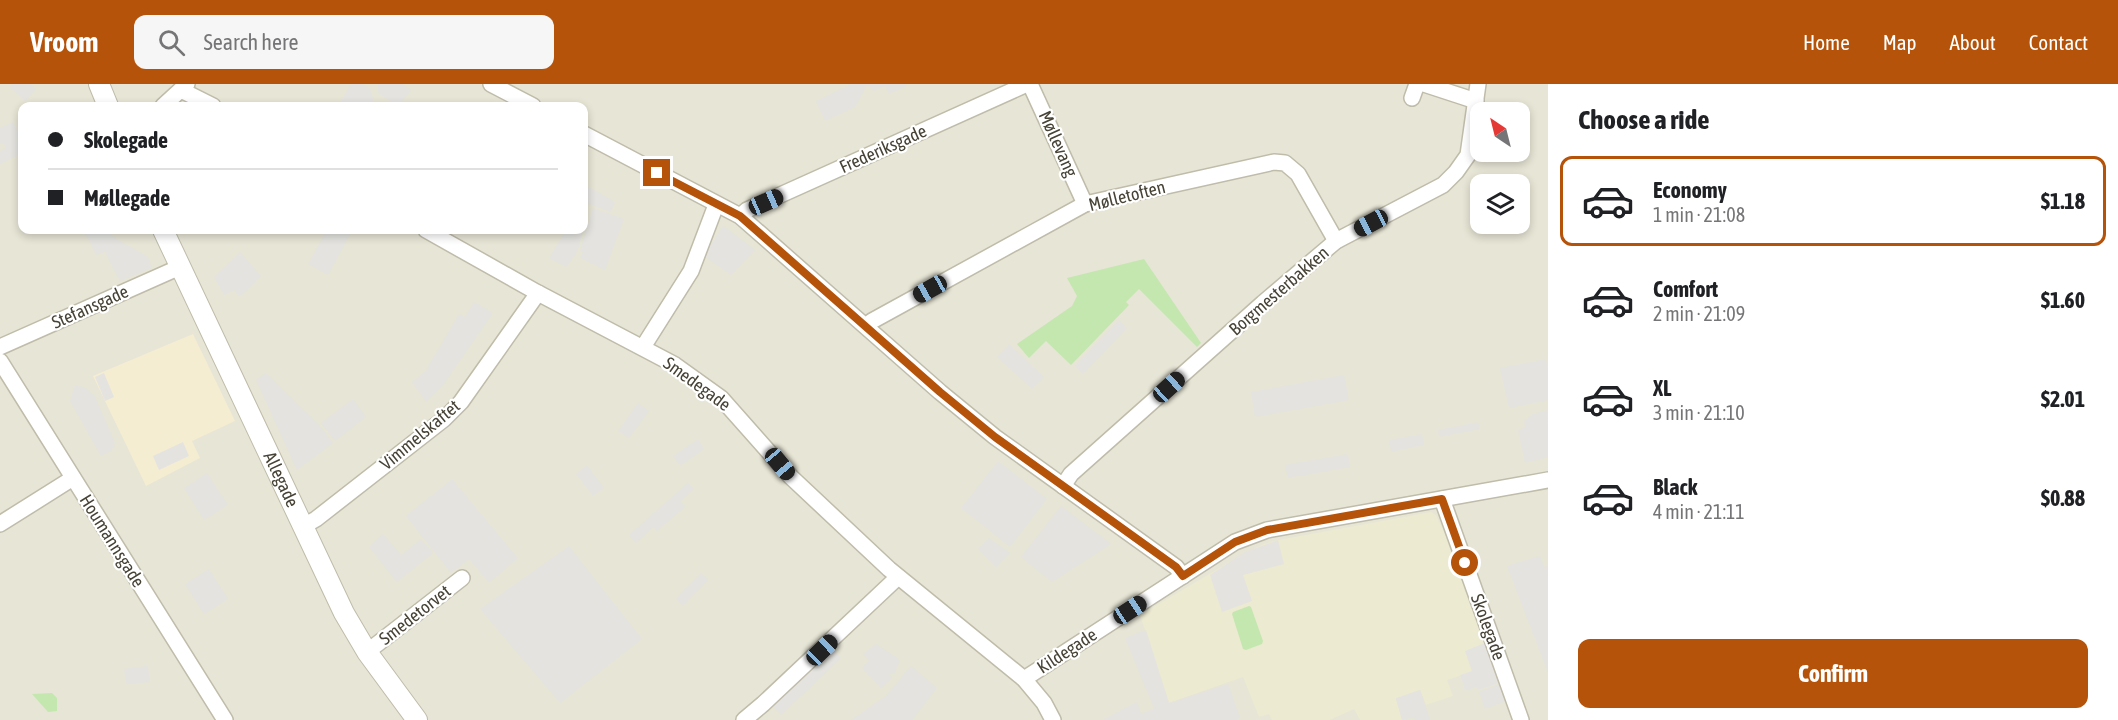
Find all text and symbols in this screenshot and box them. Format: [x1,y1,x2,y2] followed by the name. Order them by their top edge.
[134,15,554,69] search box
[30,26,98,58] text: Vroom
[155,26,188,59] icon: search
[203,29,298,55] text: Search here
[1803,30,1850,54] text: Home
[1883,30,1917,54] text: Map
[1950,30,1996,54] text: About
[2029,30,2088,54] text: Contact
[1470,102,1530,162] north arrow
[1470,102,1530,234] map controls
[1578,104,1710,135] text: Choose a ride
[1035,108,1082,180] street label: Møllevang
[836,120,930,177] street label: Frederiksgade
[84,127,168,153] text: Skolegade
[643,159,670,186] route end
[1470,174,1530,234] button: layers
[1581,174,1635,228] icon: car
[1086,176,1167,215] street label: Mølletoften
[1653,177,1727,203] text: Economy
[84,185,170,211] text: Møllegade
[746,186,786,218] car
[2041,188,2085,214] text: $1.18
[1653,203,1745,226] text: 1 min · 21:08
[1351,207,1391,239] car
[1225,242,1333,339] street label: Borgmesterbakken
[910,272,950,306] car
[1581,273,1635,327] icon: car
[1653,276,1718,302] text: Comfort
[48,280,131,333] street label: Stefansgade
[2041,287,2085,313] text: $1.60
[1653,302,1745,325] text: 2 min · 21:09
[660,352,735,415] street label: Smedegade
[1150,368,1188,406] car
[1581,372,1635,426] icon: car
[1653,375,1671,401] text: XL
[2041,386,2085,412] text: $2.01
[375,395,464,474] street label: Vimmelskaftet
[1653,401,1745,424] text: 3 min · 21:10
[762,444,798,484] car
[259,448,303,510] street label: Allegade
[1581,471,1635,525] icon: car
[1653,474,1697,500] text: Black
[2041,485,2085,511] text: $0.88
[76,491,149,591] street label: Houmannsgade
[1653,500,1745,523] text: 4 min · 21:11
[1451,549,1478,576] route start
[375,580,455,649] street label: Smedetorvet
[1467,591,1510,663] street label: Skolegade
[1110,593,1150,627] car
[1033,624,1100,678] street label: Kildegade
[803,631,841,669] car
[1578,639,2088,708] button: Confirm

